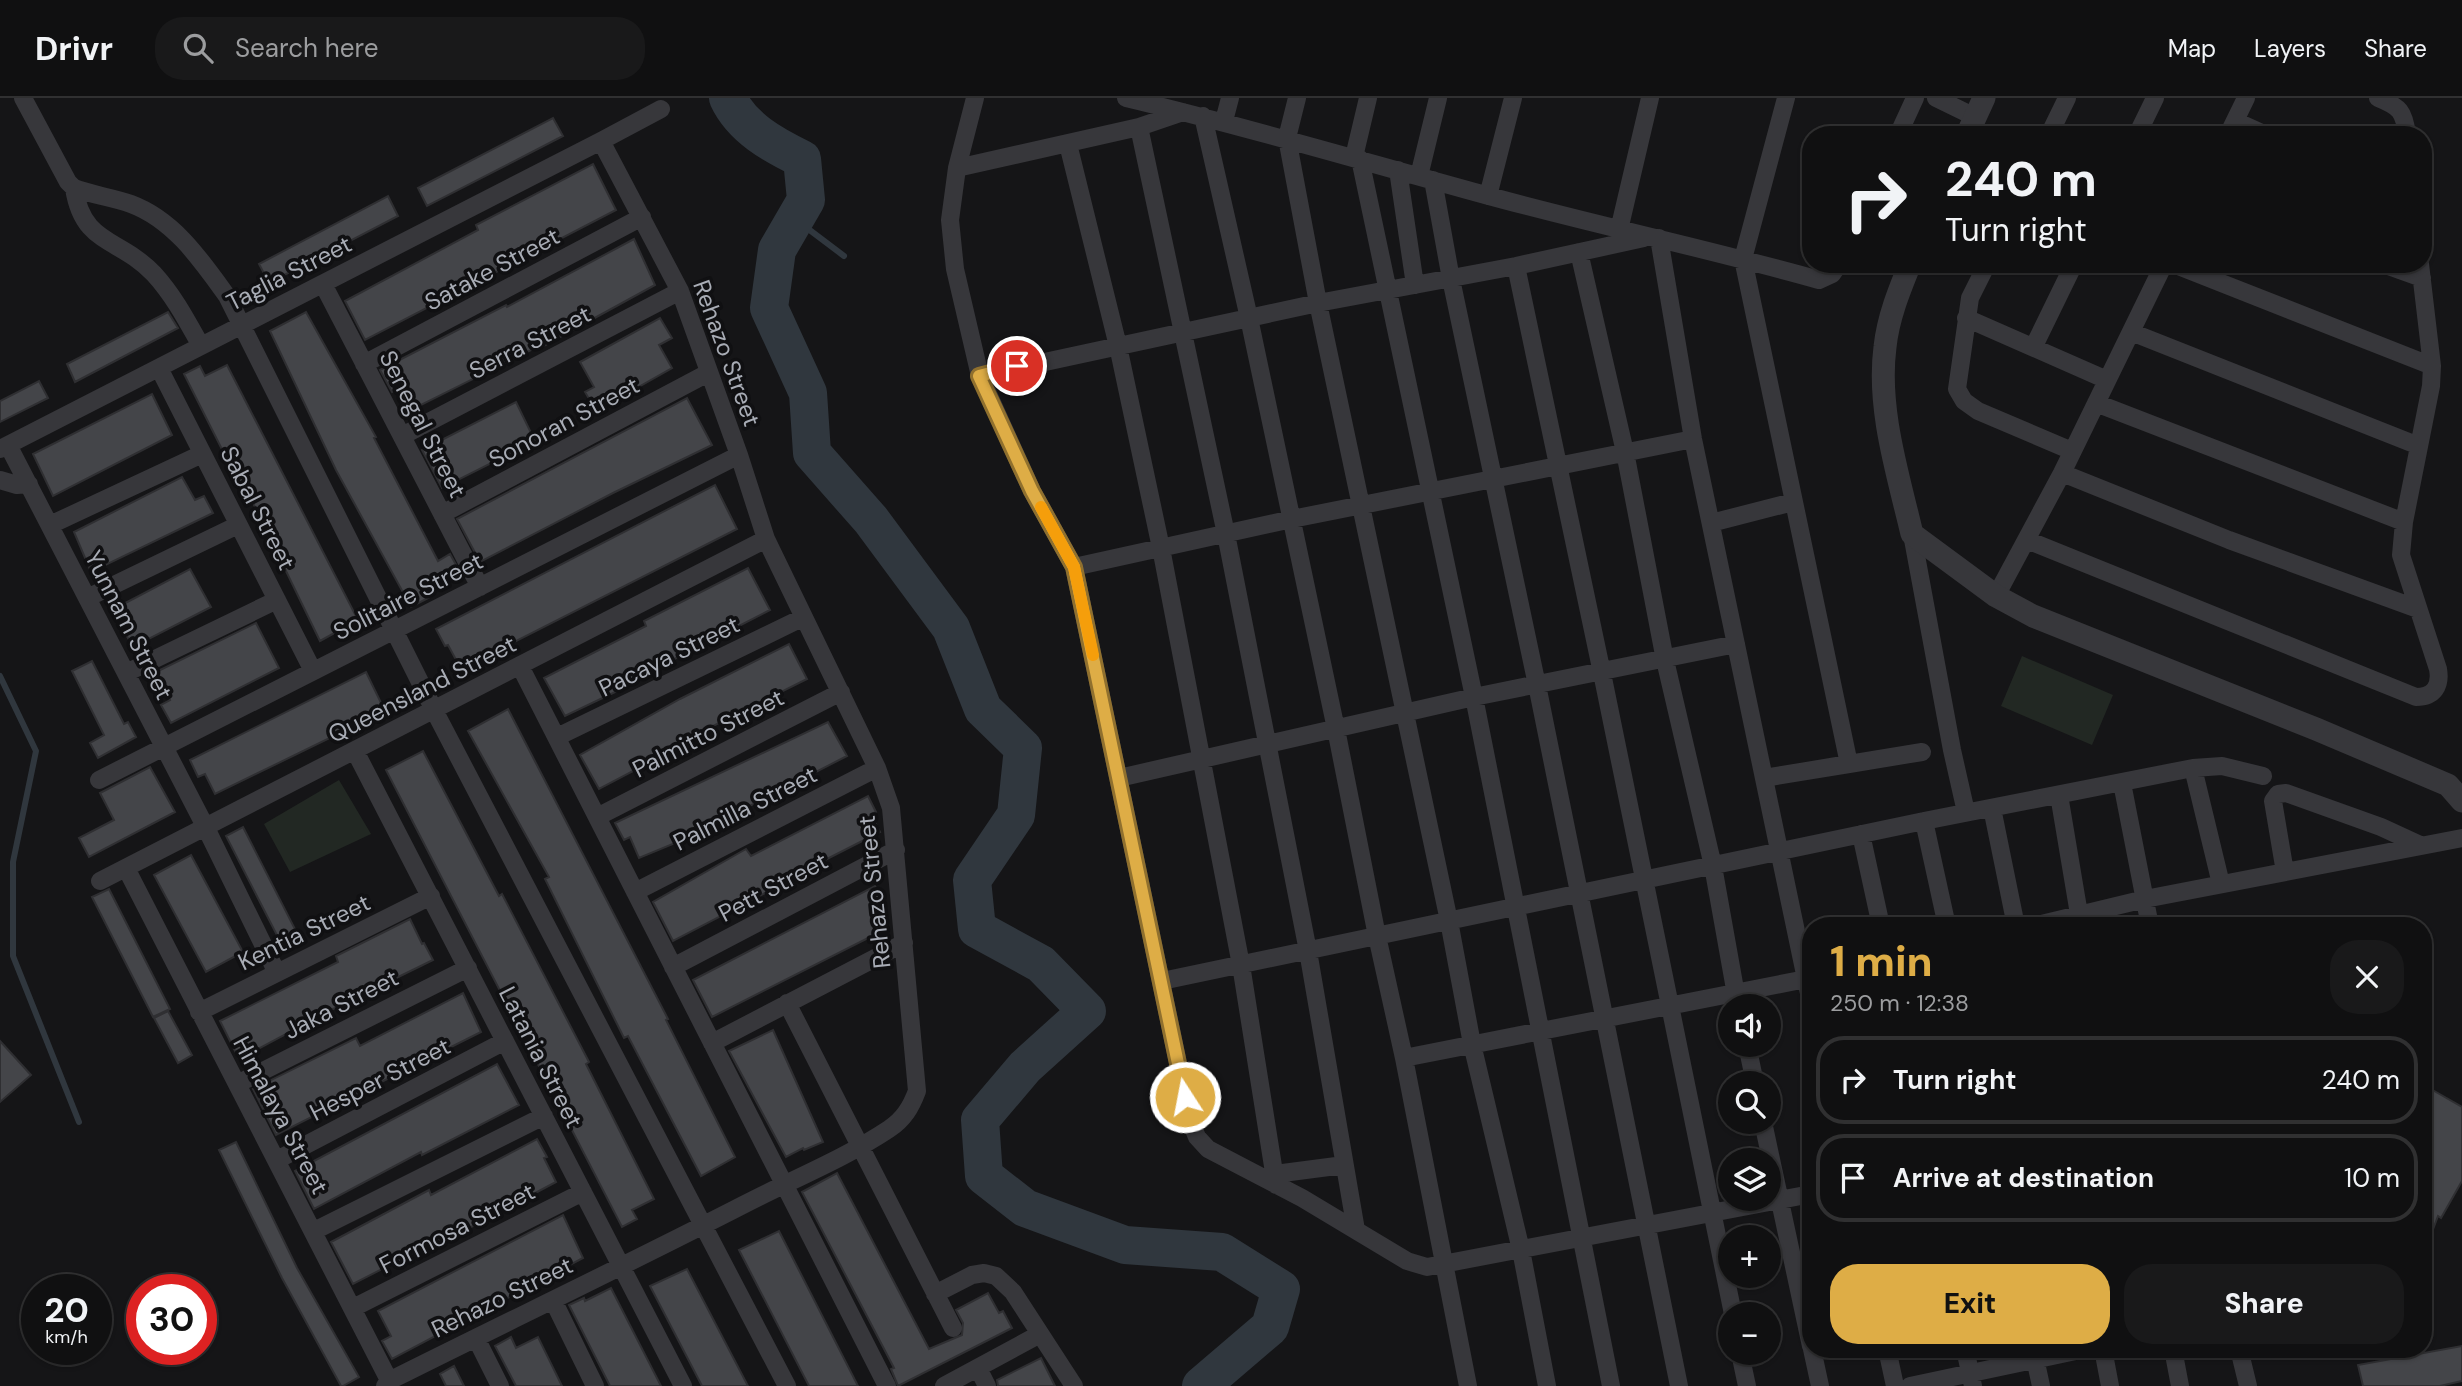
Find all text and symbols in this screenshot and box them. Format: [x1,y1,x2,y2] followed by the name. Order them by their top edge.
[155,17,645,80] search box
[35,27,113,70] text: Drivr
[179,29,217,67] icon: search
[235,31,378,65] text: Search here
[2168,33,2216,64] text: Map
[2254,33,2326,64] text: Layers
[2364,33,2427,64] text: Share
[1945,147,2097,211] text: 240 m
[1830,154,1921,245] icon: right
[1945,209,2087,251] text: Turn right
[419,220,565,318] street label: Satake Street
[221,228,357,318] street label: Taglia Street
[686,276,768,430] street label: Rehazo Street
[464,298,596,386] street label: Serra Street
[987,336,1047,396] pin
[373,345,473,503] street label: Senegal Street
[998,347,1036,385] icon: arrive
[483,369,645,475] street label: Sonoran Street
[214,441,302,575] street label: Sabal Street
[78,545,180,705] street label: Yunnam Street
[328,545,488,647] street label: Solitaire Street
[593,609,745,703] street label: Pacaya Street
[323,628,521,750] street label: Queensland Street
[627,681,789,785] street label: Palmitto Street
[668,759,822,857] street label: Palmilla Street
[851,814,897,970] street label: Rehazo Street
[713,845,833,929] street label: Pett Street
[233,887,375,977] street label: Kentia Street
[1830,934,1933,989] text: 1 min
[2330,940,2404,1014] button: close
[278,962,404,1046] street label: Jaka Street
[492,981,590,1133] street label: Latania Street
[1830,988,1969,1018] text: 250 m · 12:38
[1718,994,1781,1365] map controls
[1718,994,1781,1057] button: sound
[304,1030,456,1128] street label: Hesper Street
[226,1031,336,1199] street label: Himalaya Street
[1148,1060,1222,1134] position arrow
[1834,1061,1872,1099] icon: right
[1893,1063,2017,1097] text: Turn right
[2322,1063,2400,1097] text: 240 m
[1718,1071,1781,1134] button: search
[1718,1148,1781,1211] button: layers
[1834,1159,1872,1197] icon: arrive
[1893,1161,2154,1195] text: Arrive at destination
[2344,1161,2400,1195] text: 10 m
[374,1175,540,1281] street label: Formosa Street
[1718,1225,1781,1288] button: +
[426,1249,578,1345] street label: Rehazo Street
[1830,1264,2110,1344] button: Exit
[2124,1264,2404,1344] button: Share
[126,1274,217,1365] speed limit sign: 30
[44,1287,89,1333] text: 20
[1718,1302,1781,1365] button: −
[45,1325,88,1349] text: km/h

